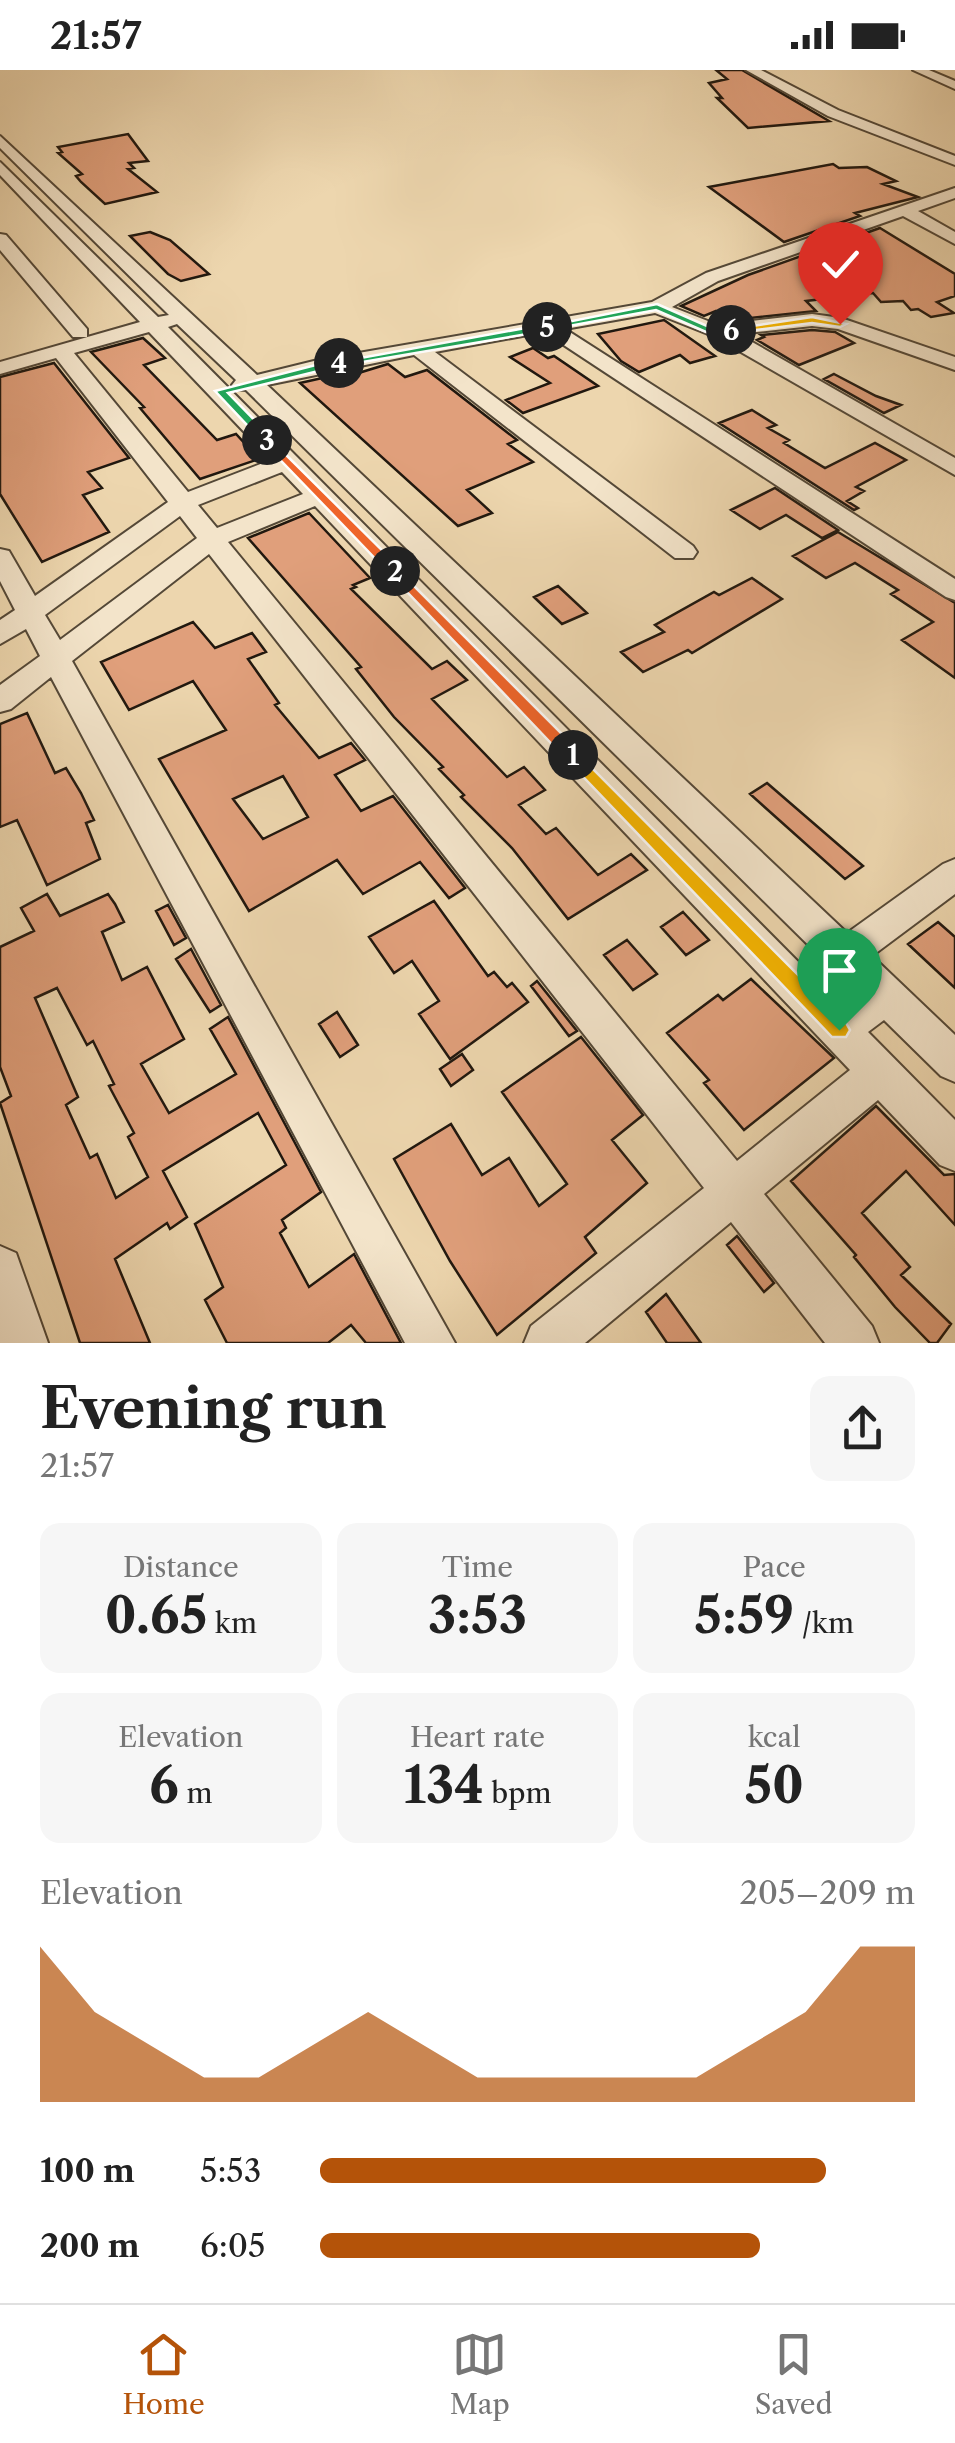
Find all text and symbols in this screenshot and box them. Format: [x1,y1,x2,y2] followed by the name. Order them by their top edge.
[50,12,142,59] text: 21:57
[798,222,883,325] pin
[813,237,868,292] icon: check
[522,302,572,352] pin: 5
[706,305,756,355] pin: 6
[539,310,555,344] text: 5
[723,313,739,347] text: 6
[314,338,364,388] pin: 4
[331,346,347,380] text: 4
[242,415,292,465] pin: 3
[259,423,275,457] text: 3
[370,546,420,596] pin: 2
[387,554,403,588] text: 2
[548,730,598,780] pin: 1
[567,738,579,772] text: 1
[797,928,882,1031] pin
[812,943,867,998] icon: arrive
[40,1375,387,1442] text: Evening run
[810,1376,915,1481] button: share
[40,1446,114,1485] text: 21:57
[123,1550,239,1584] text: Distance
[442,1550,513,1584] text: Time
[743,1550,806,1584] text: Pace
[105,1584,207,1646] text: 0.65
[428,1584,527,1646] text: 3:53
[694,1584,794,1646] text: 5:59
[207,1606,257,1640] text: km
[794,1606,854,1640] text: /km
[118,1720,243,1754] text: Elevation
[410,1720,545,1754] text: Heart rate
[748,1720,801,1754] text: kcal
[149,1754,179,1816] text: 6
[403,1754,484,1816] text: 134
[744,1754,804,1816] text: 50
[179,1776,213,1810] text: m
[484,1776,552,1810] text: bpm
[40,1873,183,1912] text: Elevation
[739,1873,915,1912] text: 205–209 m
[40,2151,135,2190] text: 100 m
[200,2151,261,2190] text: 5:53
[40,2226,140,2265] text: 200 m
[200,2226,265,2265] text: 6:05
[122,2327,205,2421] tab: Home
[450,2327,510,2421] tab: Map
[755,2327,833,2421] tab: Saved

